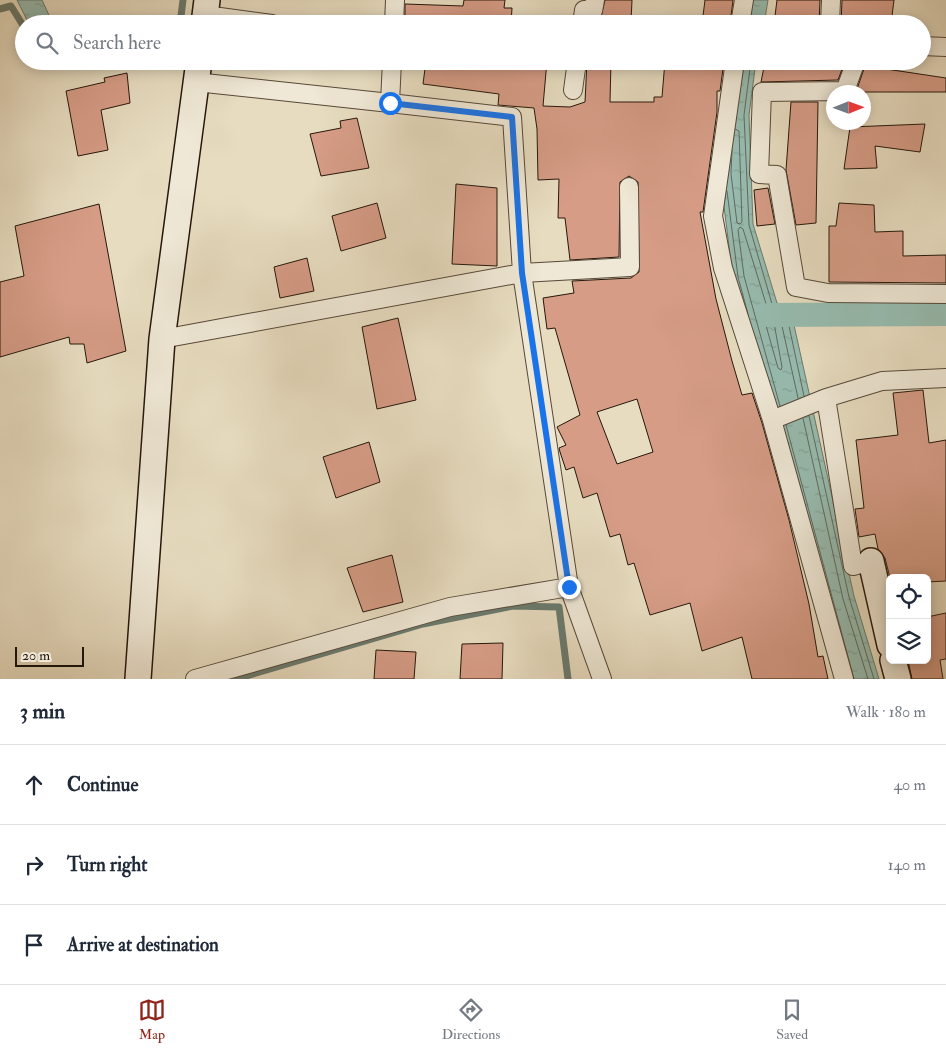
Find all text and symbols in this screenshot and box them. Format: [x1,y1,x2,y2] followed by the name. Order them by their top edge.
[15,15,931,70] search box
[33,29,61,57] icon: search
[73,31,161,55] text: Search here
[826,85,871,130] north arrow
[379,92,402,115] route start
[886,574,931,664] map controls
[886,574,931,619] button: locate
[558,576,581,599] route end
[886,619,931,664] button: layers
[15,644,84,667] scale bar
[22,647,50,664] text: 20 m
[20,698,65,725] text: 3 min
[846,702,926,722] text: Walk · 180 m
[20,771,48,799] icon: ahead
[67,773,138,797] text: Continue
[893,775,926,795] text: 40 m
[20,851,48,879] icon: right
[67,853,147,877] text: Turn right
[888,855,926,875] text: 140 m
[20,931,48,959] icon: arrive
[67,933,219,957] text: Arrive at destination
[138,996,166,1043] tab: Map
[442,996,500,1043] tab: Directions
[776,996,808,1043] tab: Saved

